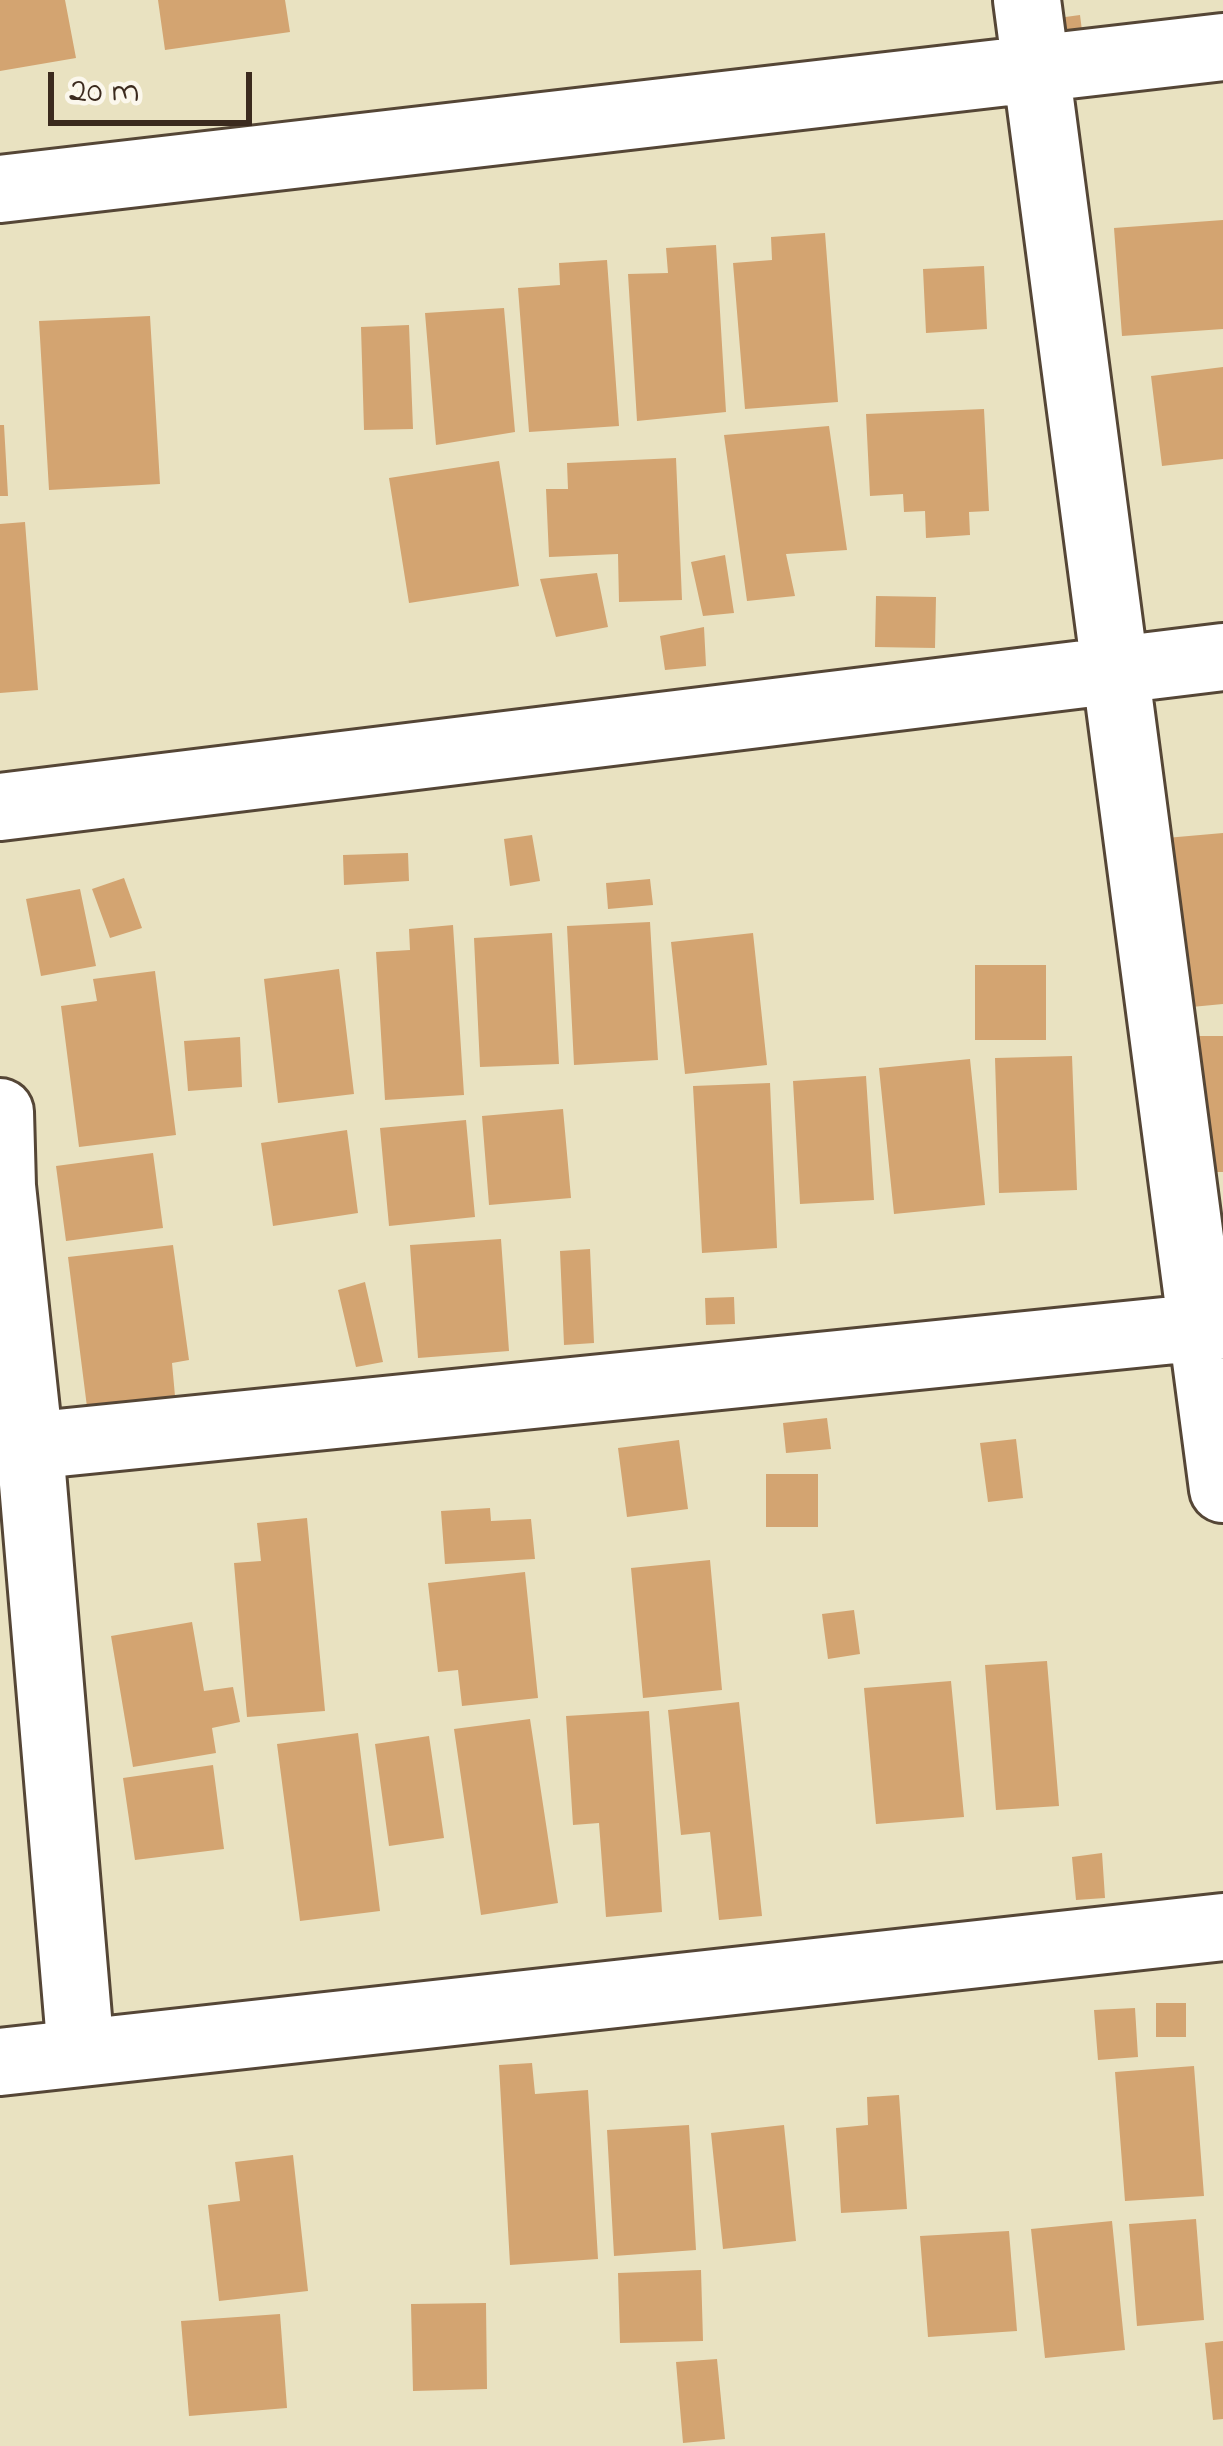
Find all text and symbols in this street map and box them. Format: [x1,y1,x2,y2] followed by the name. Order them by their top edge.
[54,48,258,122] scale bar
[69,66,139,119] text: 20 m

